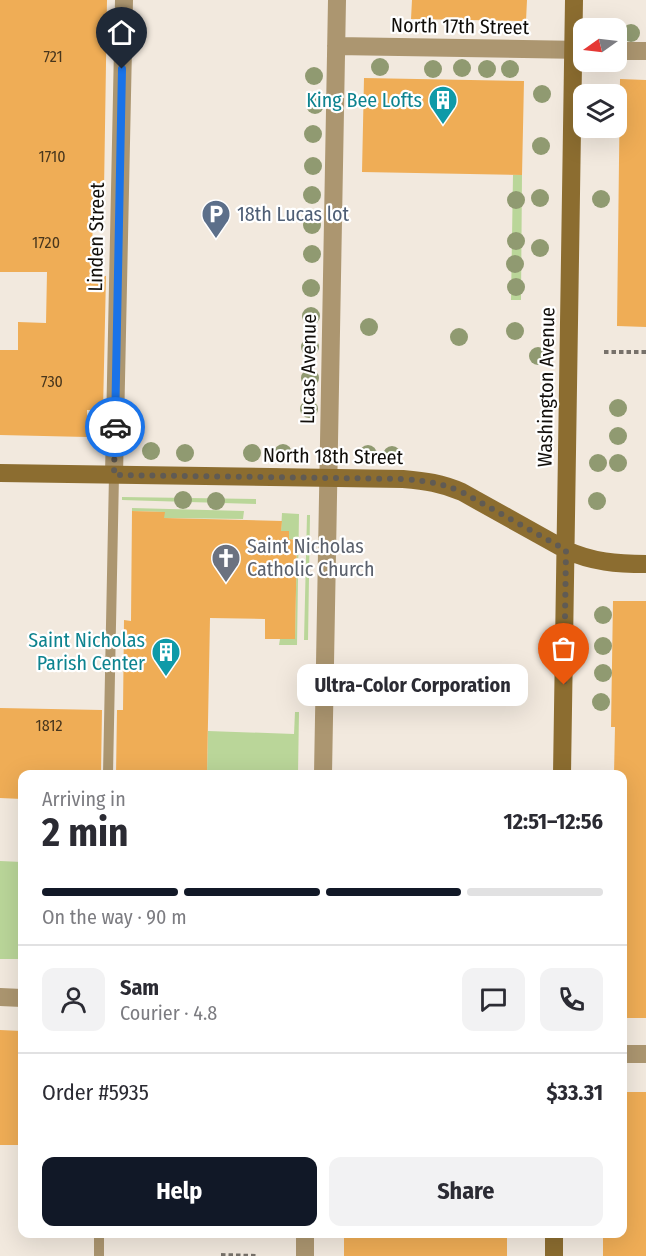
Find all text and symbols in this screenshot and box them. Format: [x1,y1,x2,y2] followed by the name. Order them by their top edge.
[96,7,147,69] pin
[391,13,530,39] street label: North 17th Street
[105,16,138,49] icon: home
[573,18,627,72] north arrow
[573,18,627,138] map controls
[43,47,63,66] house number: 721
[427,84,459,126] building icon: King Bee Lofts
[573,84,627,138] button: layers
[306,88,422,112] place label: King Bee Lofts
[38,147,66,166] house number: 1710
[83,182,109,292] street label: Linden Street
[200,198,232,240] parking icon: 18th Lucas lot
[237,202,350,226] place label: 18th Lucas lot
[32,233,60,252] house number: 1720
[533,307,559,467] street label: Washington Avenue
[295,314,321,424] street label: Lucas Avenue
[41,372,63,391] house number: 730
[85,397,145,457] courier
[99,411,132,444] icon: car
[263,443,404,469] street label: North 18th Street
[247,534,374,581] place label: Saint Nicholas Catholic Church
[210,542,242,584] church icon: Saint Nicholas Catholic Church
[538,623,589,685] pin
[28,628,145,675] place label: Saint Nicholas Parish Center
[547,632,580,665] icon: bag
[150,636,182,678] building icon: Saint Nicholas Parish Center
[297,664,528,706] callout: Ultra-Color Corporation
[314,673,511,697] text: Ultra-Color Corporation
[35,716,63,735] house number: 1812
[42,787,126,811] text: Arriving in
[503,808,603,835] text: 12:51–12:56
[42,810,128,856] text: 2 min
[42,905,187,929] text: On the way · 90 m
[42,968,105,1031] button: person
[462,968,525,1031] button: chat
[540,968,603,1031] button: phone
[120,974,159,1001] text: Sam
[120,1001,217,1025] text: Courier · 4.8
[42,1079,149,1106] text: Order #5935
[547,1079,603,1106] text: $33.31
[42,1157,317,1226] button: Help
[329,1157,603,1226] button: Share

